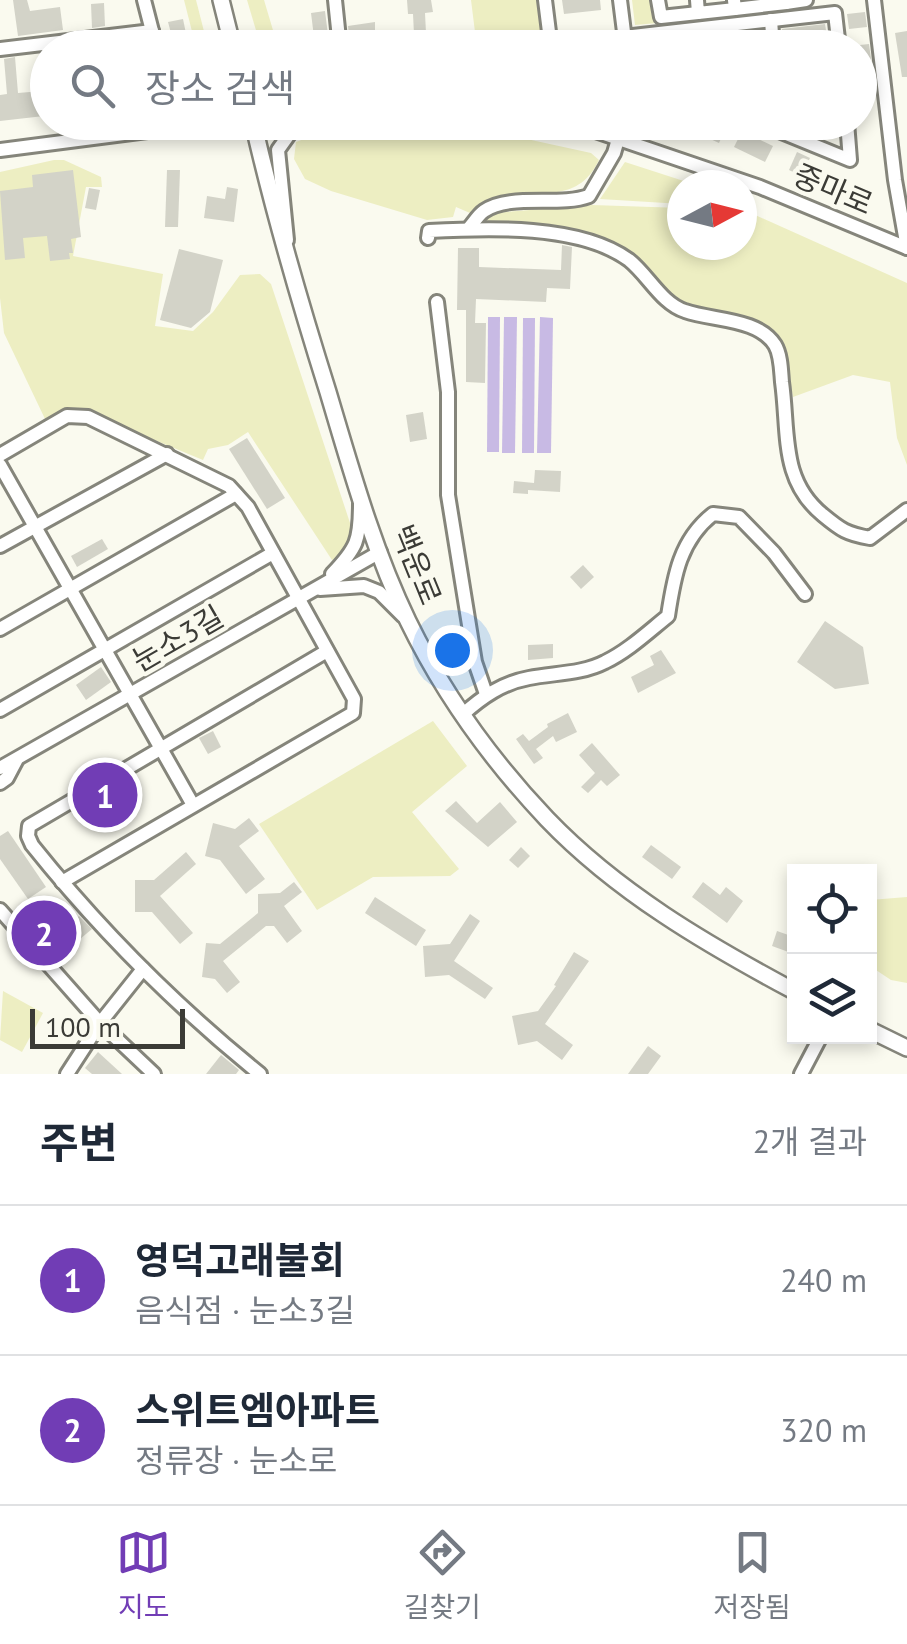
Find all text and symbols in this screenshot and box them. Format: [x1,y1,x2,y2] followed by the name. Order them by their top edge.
[30,30,877,140] search box
[65,58,120,113] icon: search
[145,63,295,112] text: 장소 검색
[788,154,879,223] street label: 중마로
[667,170,757,260] north arrow
[384,519,451,610] street label: 백운로
[125,596,230,679] street label: 눈소3길
[427,625,478,676] your location
[72,758,138,832] pin: 1
[787,864,877,1044] map controls
[787,864,877,954] button: locate
[12,896,76,970] pin: 2
[787,954,877,1044] button: layers
[30,1004,185,1048] scale bar
[45,1008,121,1045] text: 100 m
[40,1115,117,1170] text: 주변
[753,1120,867,1162] text: 2개 결과
[135,1235,345,1284] text: 영덕고래불회
[63,1259,82,1301] text: 1
[780,1259,867,1301] text: 240 m
[135,1289,355,1331] text: 음식점 · 눈소3길
[135,1385,380,1434] text: 스위트엠아파트
[63,1409,82,1451] text: 2
[780,1409,867,1451] text: 320 m
[135,1439,337,1481] text: 정류장 · 눈소로
[116,1525,171,1625] tab: 지도
[404,1525,481,1625] tab: 길찾기
[713,1525,791,1625] tab: 저장됨

